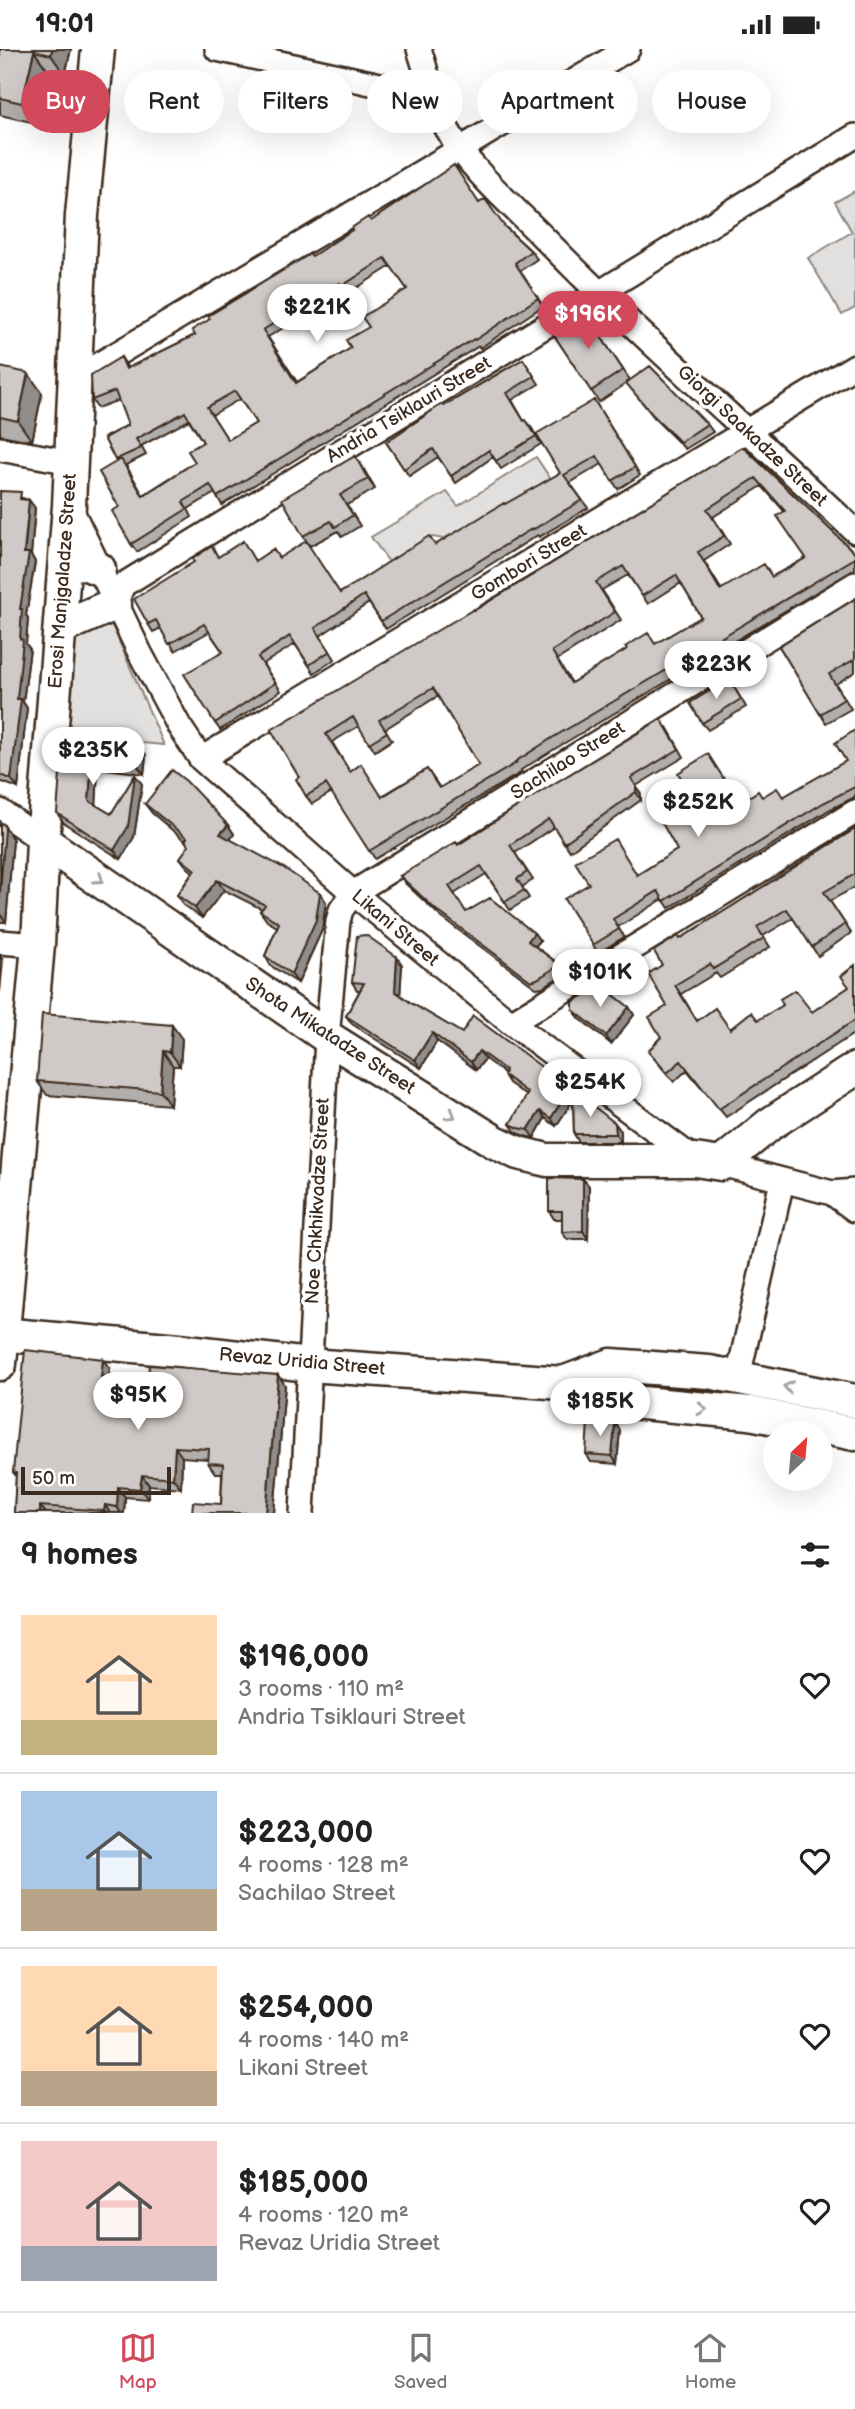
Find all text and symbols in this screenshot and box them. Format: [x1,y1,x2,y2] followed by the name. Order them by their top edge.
[35,9,95,40] text: 19:01
[21,70,110,133] chip: Buy
[124,70,224,133] chip: Rent
[238,70,353,133] chip: Filters
[367,70,463,133] chip: New
[477,70,638,133] chip: Apartment
[652,70,771,133] chip: House
[268,285,366,344] pin: $221K
[539,292,637,351] pin: $196K
[283,293,351,321] text: $221K
[554,300,622,328] text: $196K
[322,352,496,468] street label: Andria Tsiklauri Street
[672,360,832,512] street label: Giorgi Saakadze Street
[44,472,82,689] street label: Erosi Manjgaladze Street
[467,519,591,607] street label: Gombori Street
[667,641,765,701] pin: $223K
[680,650,752,678] text: $223K
[507,717,629,805] street label: Sachilao Street
[44,727,142,787] pin: $235K
[58,736,128,764] text: $235K
[649,779,747,839] pin: $252K
[662,788,734,816] text: $252K
[91,871,104,883] one-way arrow
[347,885,444,971] street label: Likani Street
[551,949,649,1009] pin: $101K
[568,958,632,986] text: $101K
[241,972,420,1100] street label: Shota Mikatadze Street
[541,1059,639,1119] pin: $254K
[554,1068,626,1096] text: $254K
[301,1097,335,1305] street label: Noe Chkhikvadze Street
[443,1106,456,1119] one-way arrow
[218,1343,386,1381] street label: Revaz Uridia Street
[97,1373,179,1432] pin: $95K
[551,1379,649,1438] pin: $185K
[109,1381,167,1409] text: $95K
[782,1381,794,1396] one-way arrow
[566,1387,634,1415] text: $185K
[696,1401,707,1416] one-way arrow
[763,1421,833,1491] north arrow
[763,1421,833,1491] map controls
[21,1464,172,1496] scale bar
[32,1467,75,1490] text: 50 m
[796,1536,834,1574] icon: filters
[21,1537,138,1573] text: 9 homes
[238,1639,369,1675] text: $196,000
[77,1643,161,1727] icon: home
[796,1666,834,1704] icon: heart
[238,1675,404,1703] text: 3 rooms · 110 m²
[238,1703,466,1731] text: Andria Tsiklauri Street
[238,1815,373,1851] text: $223,000
[77,1819,161,1903] icon: home
[796,1842,834,1880] icon: heart
[238,1851,409,1879] text: 4 rooms · 128 m²
[238,1879,395,1907] text: Sachilao Street
[238,1990,373,2026] text: $254,000
[77,1994,161,2078] icon: home
[796,2017,834,2055] icon: heart
[238,2026,409,2054] text: 4 rooms · 140 m²
[238,2054,368,2082] text: Likani Street
[238,2165,368,2201] text: $185,000
[77,2169,161,2253] icon: home
[796,2192,834,2230] icon: heart
[238,2201,409,2229] text: 4 rooms · 120 m²
[238,2229,440,2257] text: Revaz Uridia Street
[119,2329,157,2394] tab: Map
[394,2329,447,2394] tab: Saved
[685,2329,736,2394] tab: Home

